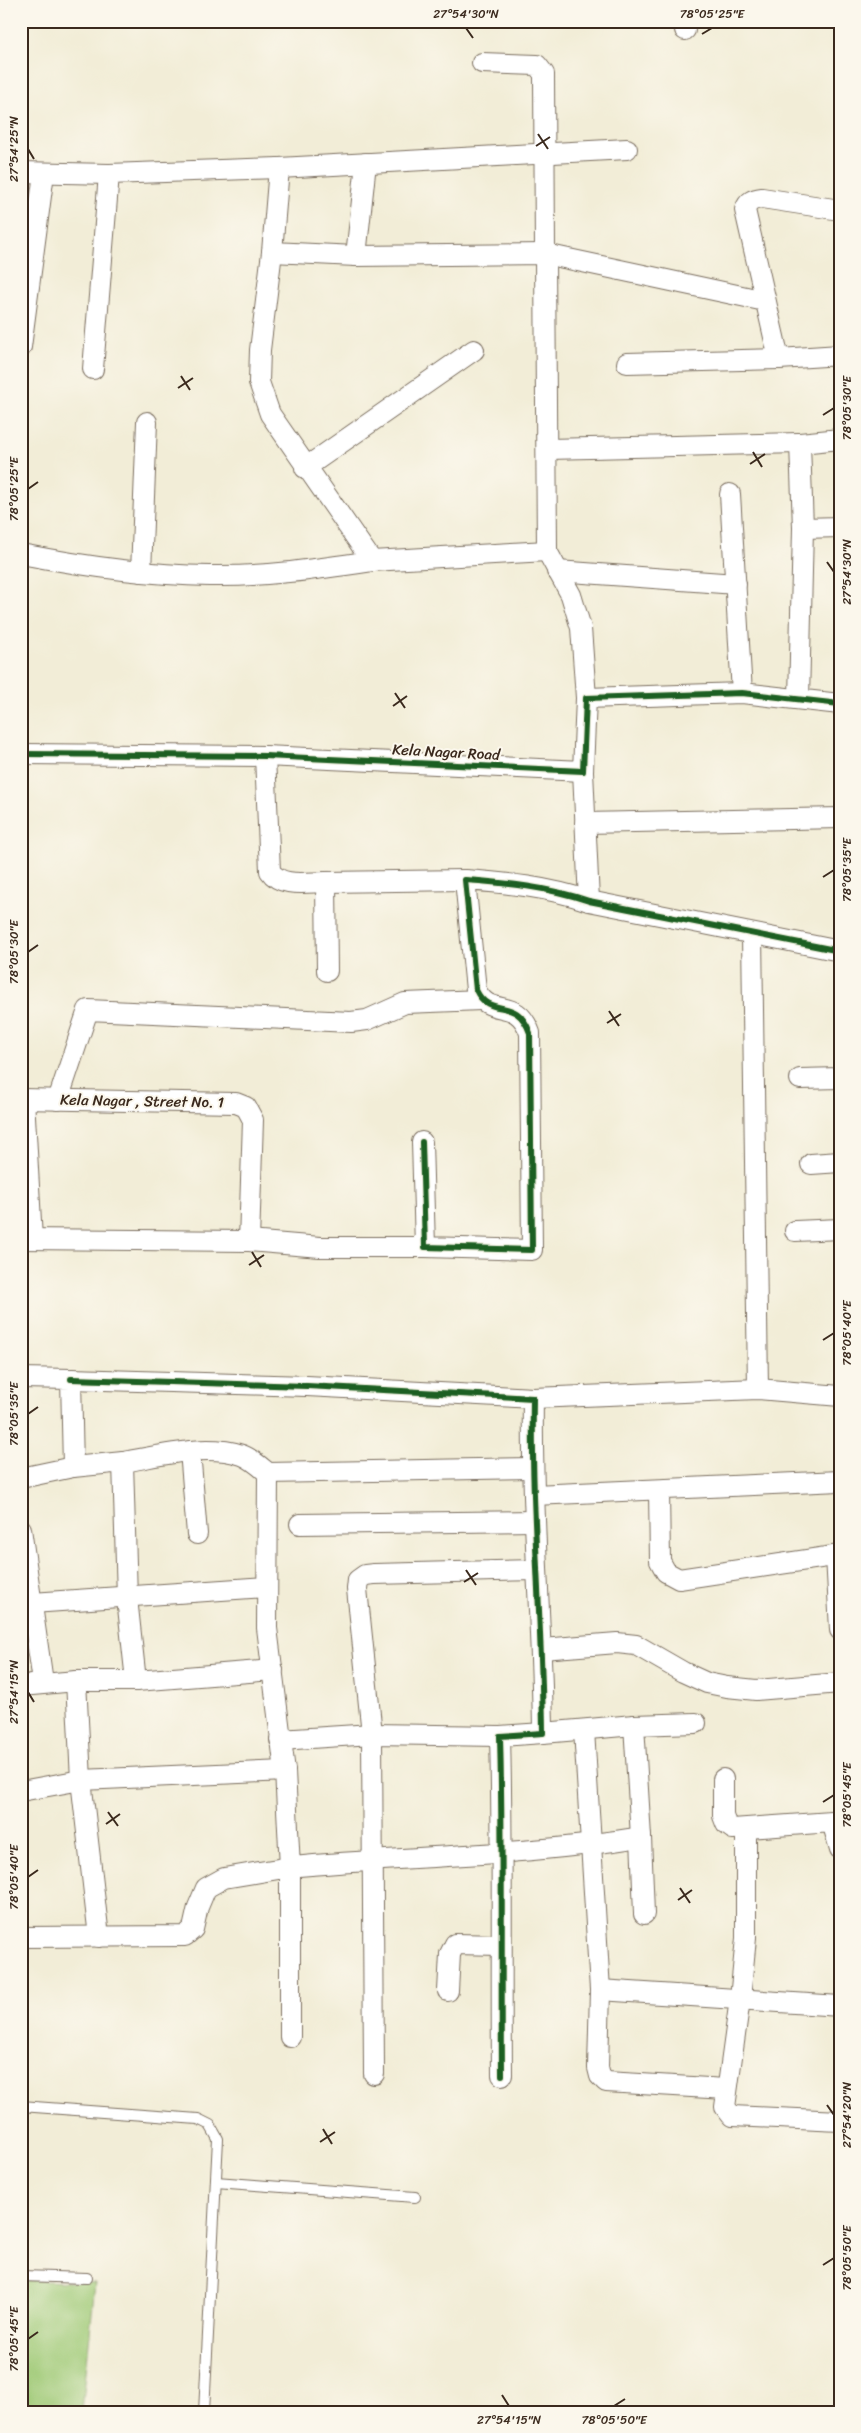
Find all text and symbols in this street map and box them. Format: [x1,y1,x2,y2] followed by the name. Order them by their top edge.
[433,3,500,25] text: 27°54'30"N
[680,3,746,25] text: 78°05'25"E
[3,115,25,182] text: 27°54'25"N
[836,374,858,440] text: 78°05'30"E
[3,455,25,521] text: 78°05'25"E
[836,538,858,605] text: 27°54'30"N
[392,736,502,768] street label: Kela Nagar Road
[836,837,858,902] text: 78°05'35"E
[3,918,25,984] text: 78°05'30"E
[60,1087,224,1115] street label: Kela Nagar , Street No. 1
[836,1299,858,1366] text: 78°05'40"E
[3,1381,25,1446] text: 78°05'35"E
[3,1659,25,1724] text: 27°54'15"N
[836,1761,858,1828] text: 78°05'45"E
[3,1843,25,1910] text: 78°05'40"E
[836,2081,858,2148] text: 27°54'20"N
[836,2224,858,2291] text: 78°05'50"E
[3,2305,25,2372] text: 78°05'45"E
[477,2409,542,2431] text: 27°54'15"N
[581,2409,648,2431] text: 78°05'50"E

